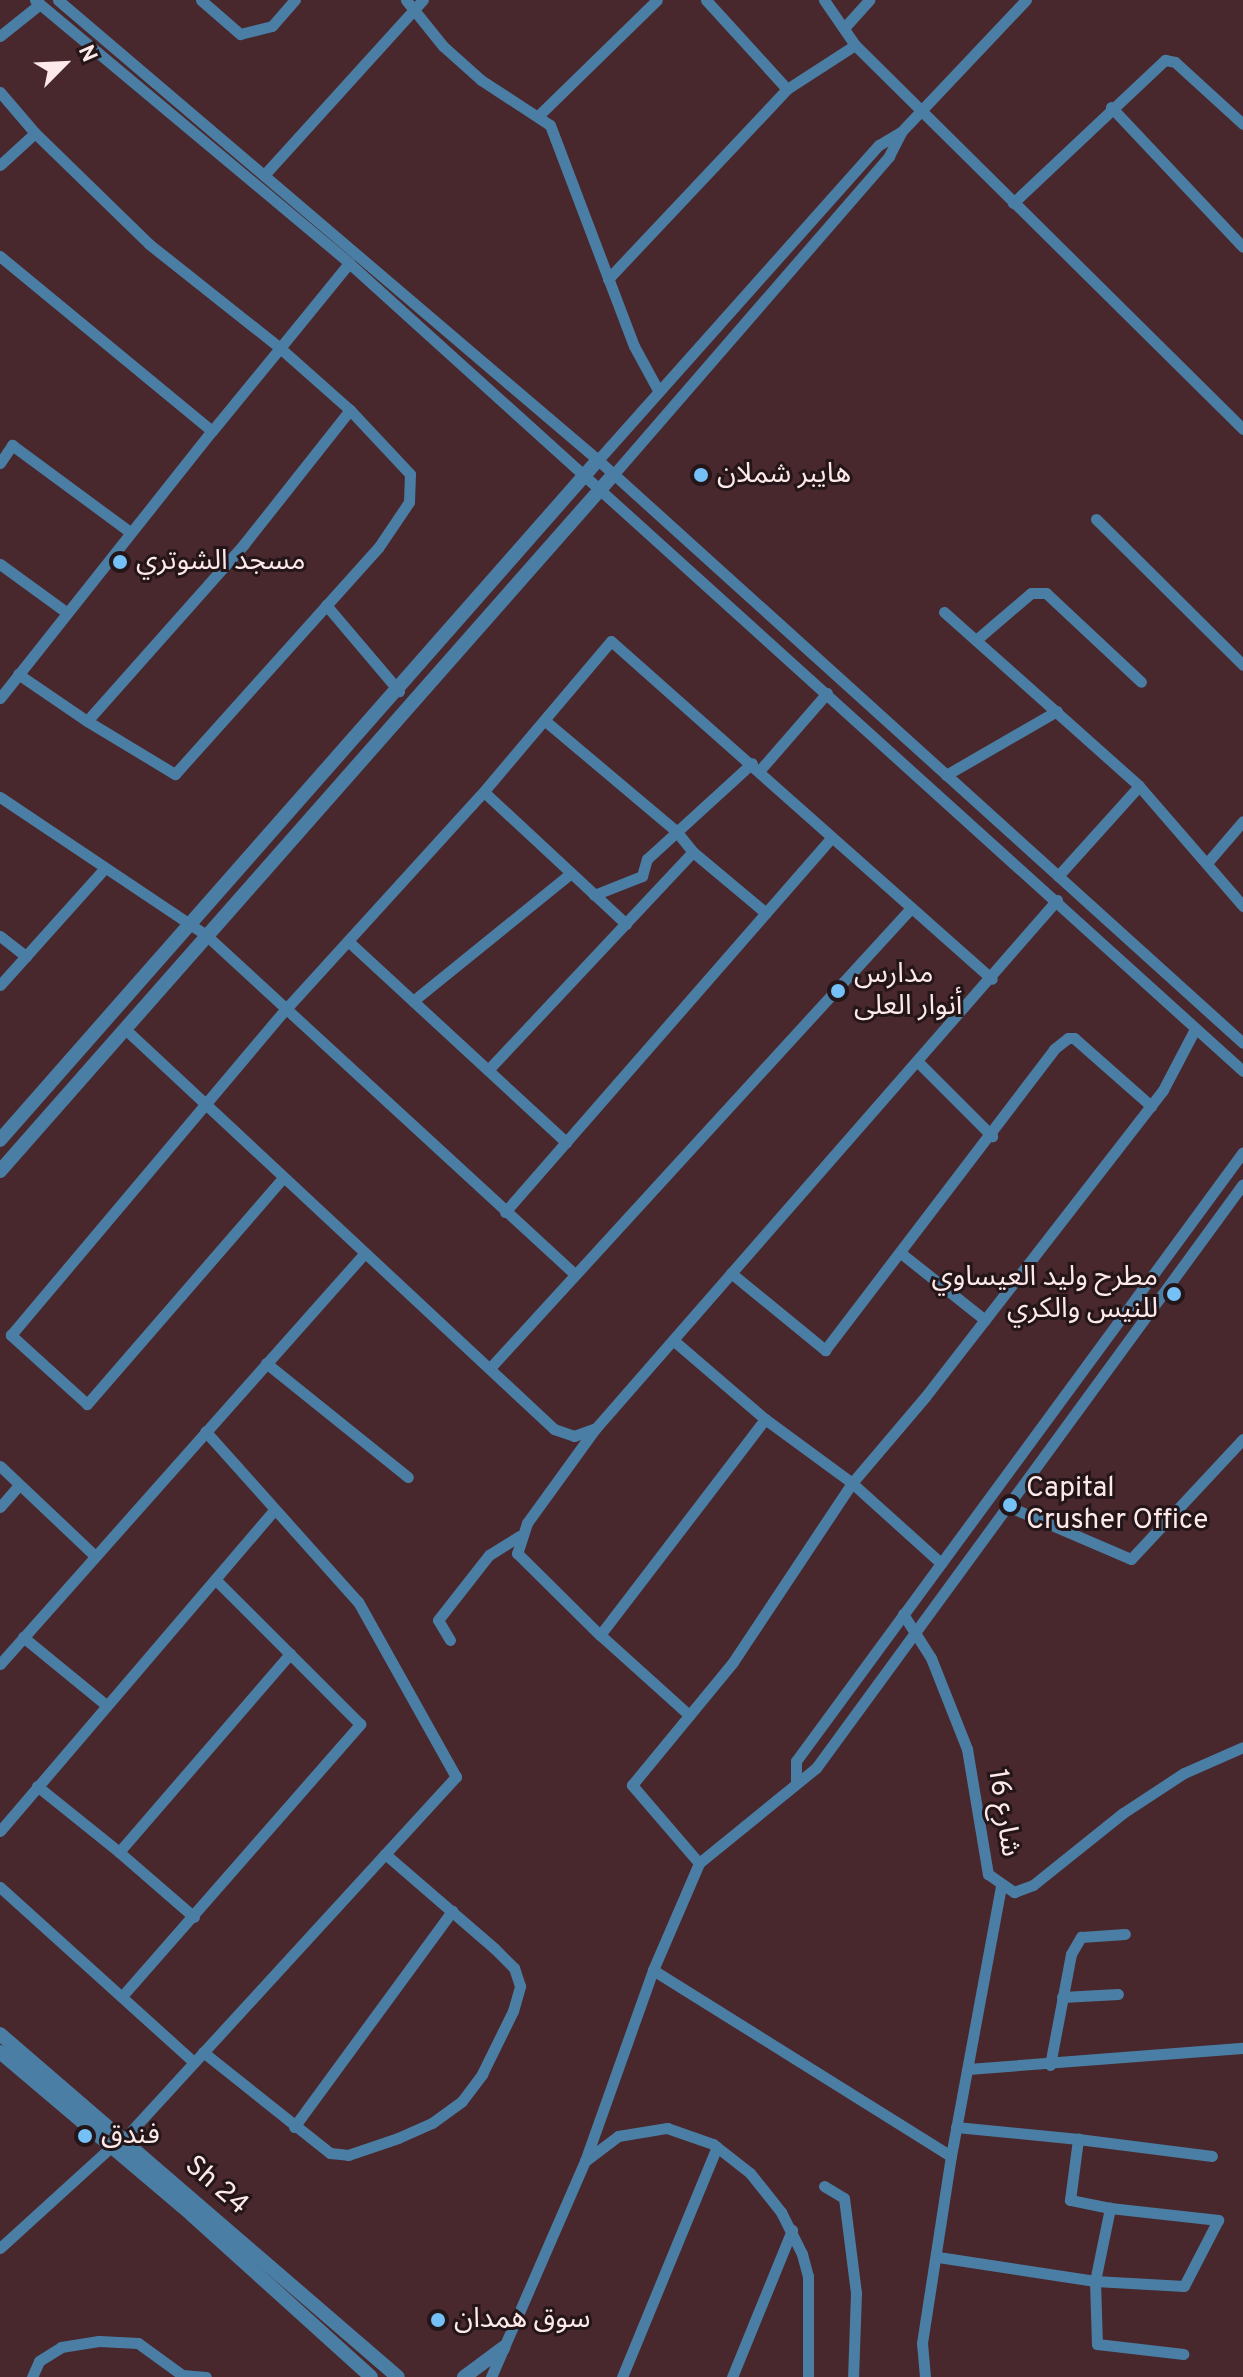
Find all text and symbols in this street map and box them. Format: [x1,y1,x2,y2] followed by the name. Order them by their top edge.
[24,24,104,104] north arrow
[71,41,102,67] text: N
[717,458,851,492] place label: هايبر شملان
[692,466,710,484] marker: هايبر شملان
[136,545,306,579] place label: مسجد الشوتري
[111,553,129,571] marker: مسجد الشوتري
[854,958,962,1024] place label: مدارس أنوار العلى
[829,982,847,1000] marker: مدارس أنوار العلى
[931,1261,1158,1327] place label: مطرح وليد العيساوي للنيس والكري
[1165,1285,1183,1303] marker: مطرح وليد العيساوي للنيس والكري
[1026,1472,1208,1538] place label: Capital Crusher Office
[1001,1496,1019,1514] marker: Capital Crusher Office
[979,1767,1027,1859] street label: شارع 16
[101,2119,160,2153] place label: فندق
[76,2127,94,2145] marker: فندق
[177,2149,255,2223] street label: Sh 24
[454,2303,590,2337] place label: سوق همدان
[429,2311,447,2329] marker: سوق همدان

